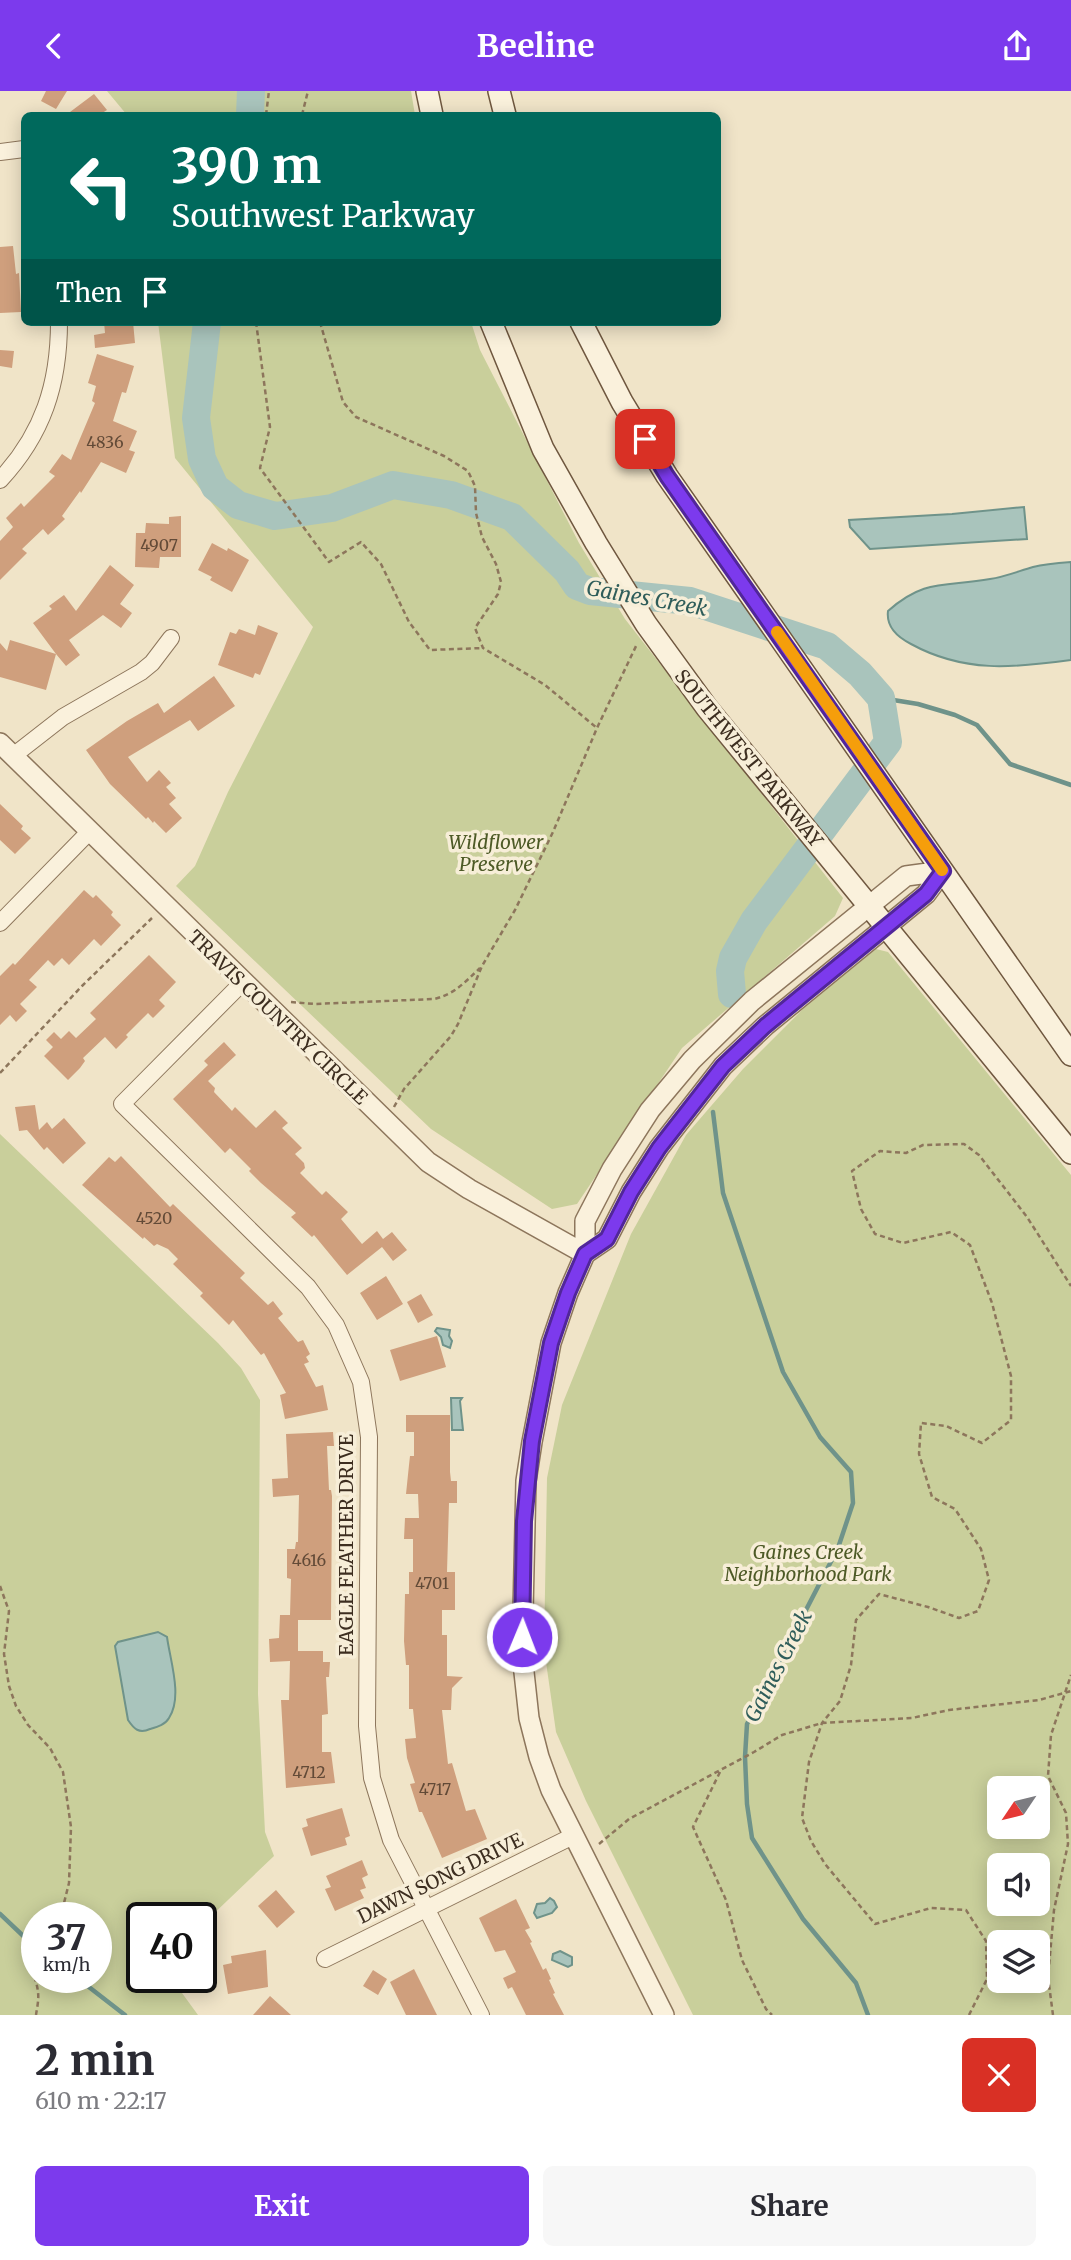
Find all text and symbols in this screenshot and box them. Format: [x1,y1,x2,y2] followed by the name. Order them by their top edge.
[476,26,595,66] text: Beeline
[35,27,73,65] icon: back
[998,27,1036,65] icon: share
[171,135,321,196] text: 390 m
[56,140,147,231] icon: left
[171,196,475,236] text: Southwest Parkway
[136,273,174,311] icon: arrive
[56,276,122,309] text: Then
[615,409,675,469] pin
[626,420,664,458] icon: arrive
[86,432,124,452] house number: 4836
[140,535,178,555] house number: 4907
[584,574,710,622] water label: Gaines Creek
[670,664,829,852] street label: SOUTHWEST PARKWAY
[449,830,544,876] park label: Wildflower Preserve
[183,925,373,1109] street label: TRAVIS COUNTRY CIRCLE
[136,1208,172,1228] house number: 4520
[334,1434,358,1656] street label: EAGLE FEATHER DRIVE
[724,1540,892,1586] park label: Gaines Creek Neighborhood Park
[292,1550,327,1570] house number: 4616
[415,1573,449,1593] house number: 4701
[485,1600,559,1674] position arrow
[738,1605,818,1727] water label: Gaines Creek
[292,1762,326,1782] house number: 4712
[987,1776,1050,1839] north arrow
[987,1776,1050,1993] map controls
[419,1779,451,1799] house number: 4717
[353,1827,527,1929] street label: DAWN SONG DRIVE
[987,1853,1050,1916] button: sound
[126,1902,217,1993] speed limit sign: 40
[47,1916,86,1960] text: 37
[987,1930,1050,1993] button: layers
[43,1953,90,1976] text: km/h
[35,2034,155,2086] text: 2 min
[962,2038,1036,2112] button: close
[35,2086,167,2115] text: 610 m · 22:17
[35,2166,529,2246] button: Exit
[543,2166,1036,2246] button: Share

